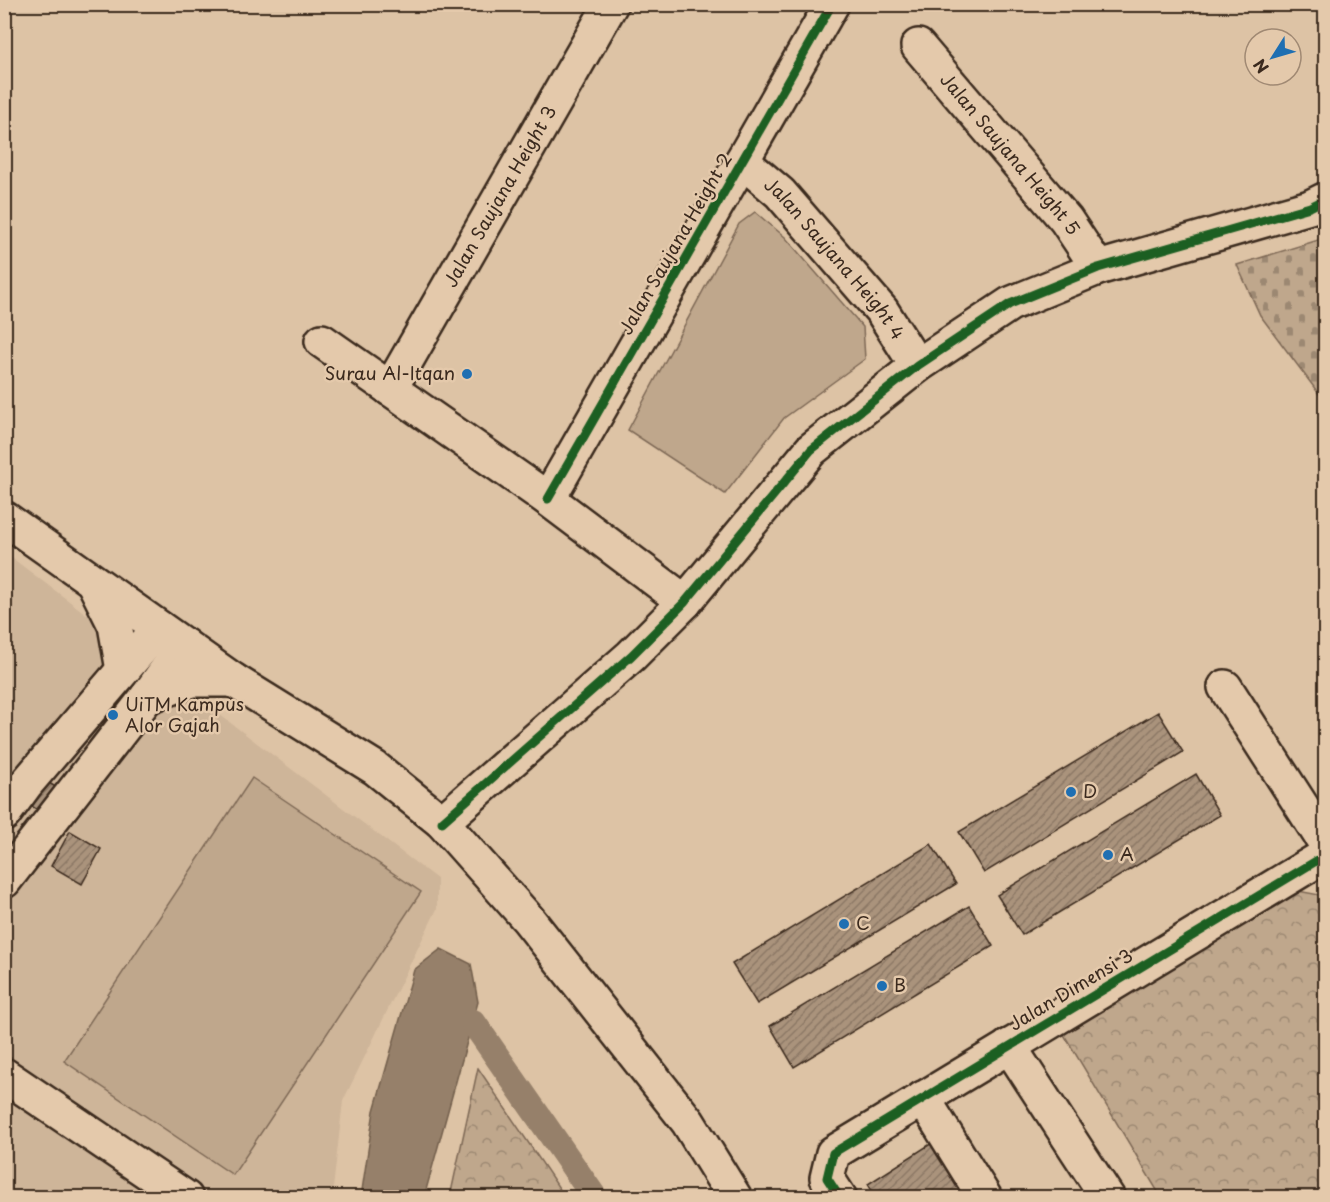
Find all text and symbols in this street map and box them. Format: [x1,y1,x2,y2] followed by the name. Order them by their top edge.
[1243,27,1303,87] north arrow
[1247,54,1274,79] text: N
[935,66,1087,240] street label: Jalan Saujana Height 5
[436,100,562,292] street label: Jalan Saujana Height 3
[611,147,738,339] street label: Jalan Saujana Height 2
[759,170,912,344] street label: Jalan Saujana Height 4
[325,359,455,386] place label: Surau Al-Itqan
[460,367,474,381] marker: Surau Al-Itqan
[125,690,244,738] place label: UiTM Kampus Alor Gajah
[106,708,120,722] marker: UiTM Kampus Alor Gajah
[1083,777,1097,804] place label: D
[1064,785,1078,799] marker: D
[1120,840,1134,867] place label: A
[1101,848,1115,862] marker: A
[856,909,870,936] place label: C
[837,917,851,931] marker: C
[1003,941,1137,1036] street label: Jalan Dimensi 3
[894,971,906,998] place label: B
[875,979,889,993] marker: B

